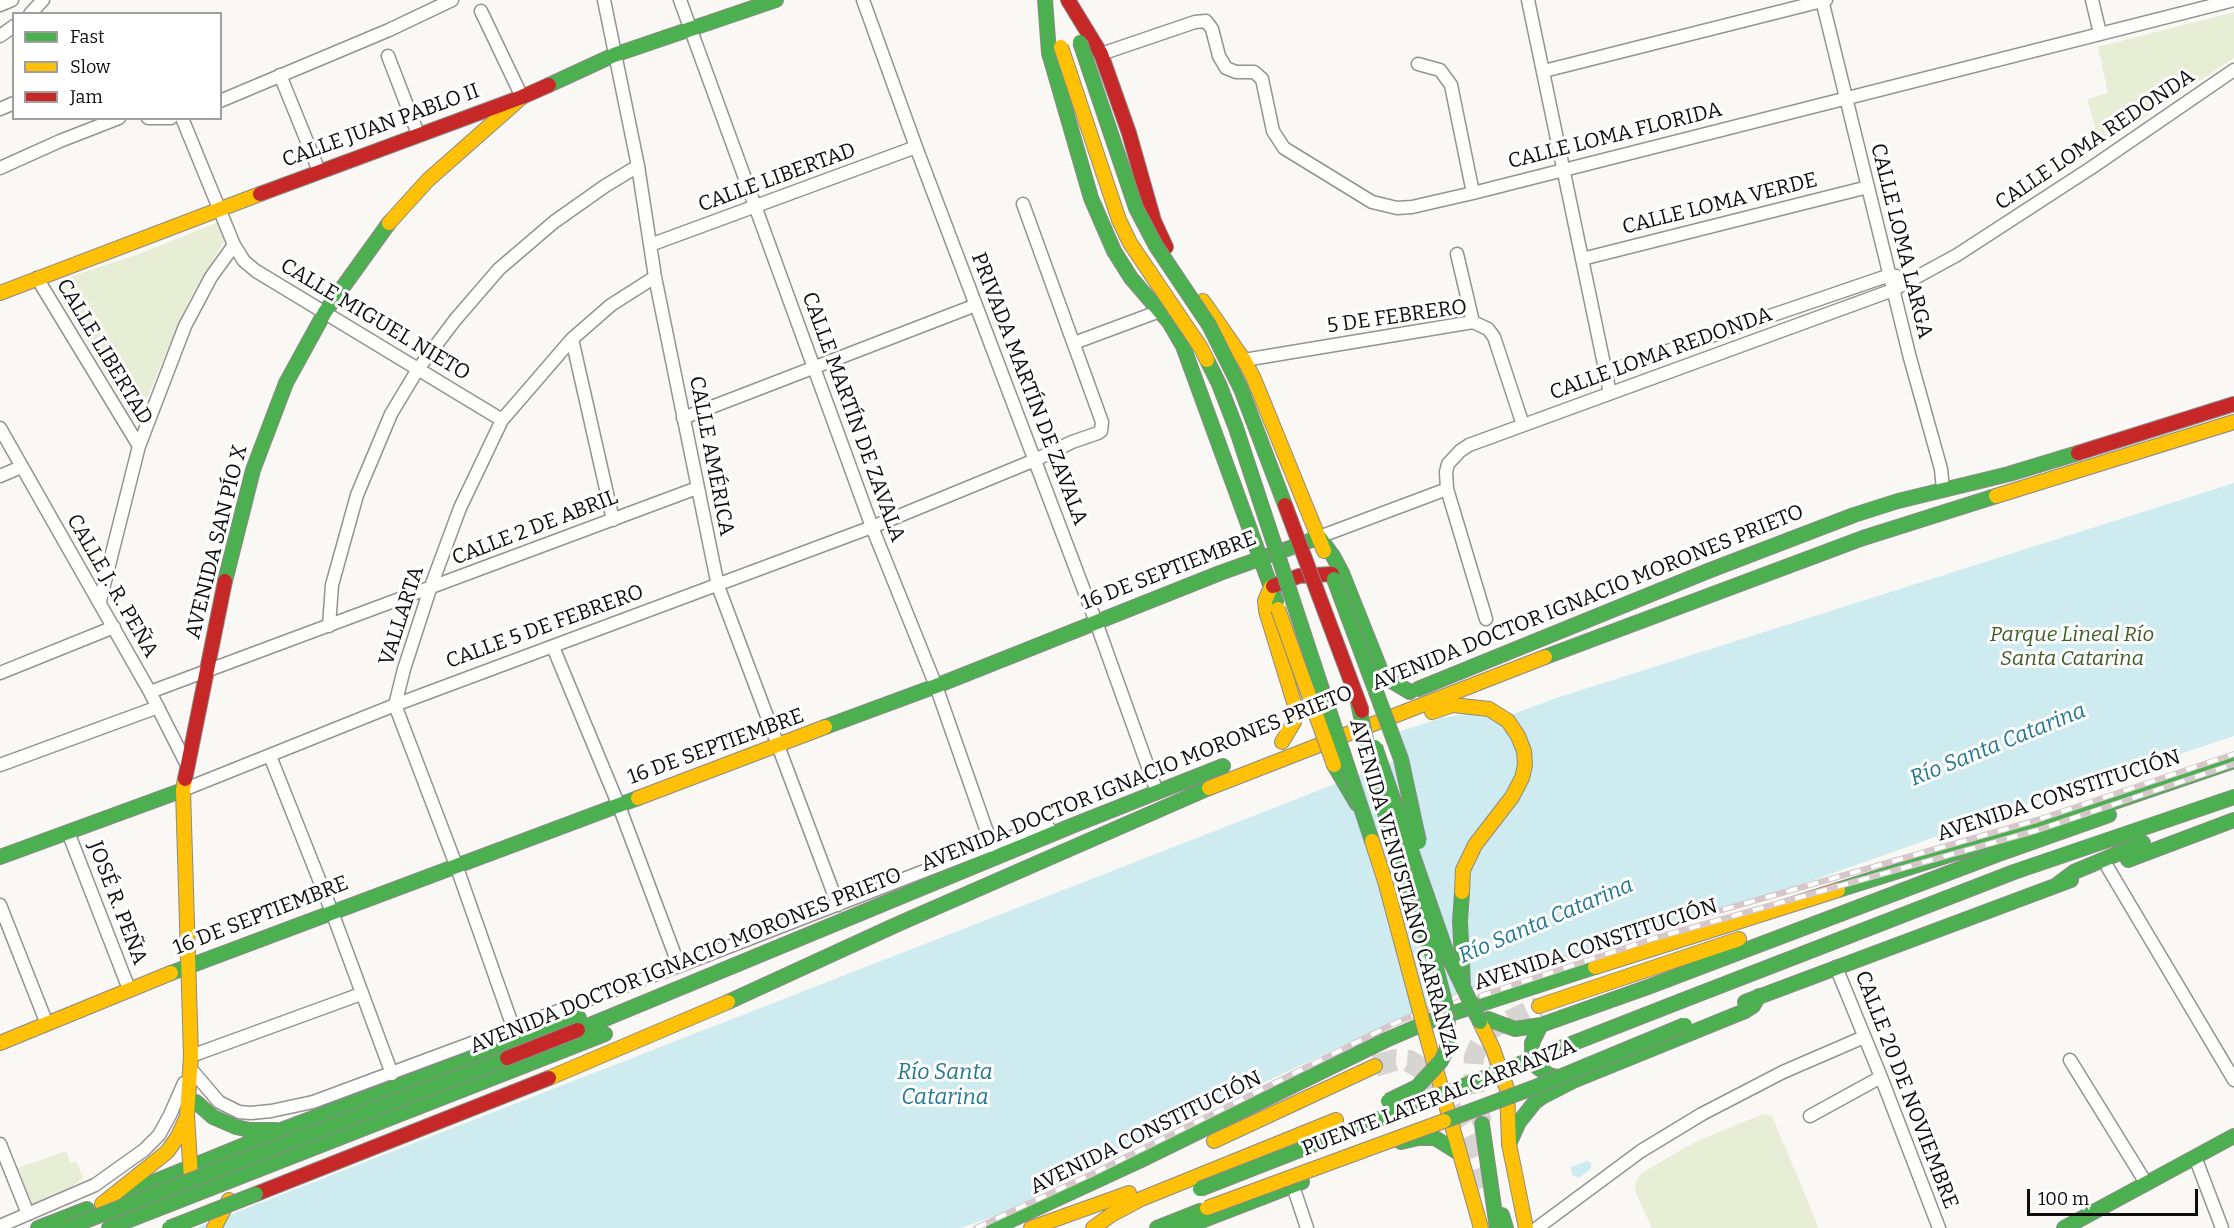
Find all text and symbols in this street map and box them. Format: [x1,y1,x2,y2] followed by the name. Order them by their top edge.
[12,12,222,120] legend
[70,26,105,48] text: Fast
[70,56,110,78] text: Slow
[1991,64,2199,216] street label: CALLE LOMA REDONDA
[279,79,483,173] street label: CALLE JUAN PABLO II
[70,86,103,108] text: Jam
[1505,97,1725,175] street label: CALLE LOMA FLORIDA
[695,138,859,218] street label: CALLE LIBERTAD
[1865,141,1937,341] street label: CALLE LOMA LARGA
[1620,168,1820,240] street label: CALLE LOMA VERDE
[965,249,1093,529] street label: PRIVADA MARTÍN DE ZAVALA
[275,253,475,387] street label: CALLE MIGUEL NIETO
[51,275,157,429] street label: CALLE LIBERTAD
[796,289,910,545] street label: CALLE MARTÍN DE ZAVALA
[1325,295,1469,339] street label: 5 DE FEBRERO
[1546,302,1776,406] street label: CALLE LOMA REDONDA
[683,374,739,538] street label: CALLE AMÉRICA
[181,443,253,641] street label: AVENIDA SAN PÍO X
[449,485,621,571] street label: CALLE 2 DE ABRIL
[1368,500,1808,696] street label: AVENIDA DOCTOR IGNACIO MORONES PRIETO
[61,510,163,662] street label: CALLE J. R. PEÑA
[1078,526,1260,616] street label: 16 DE SEPTIEMBRE
[374,563,430,669] street label: VALLARTA
[443,579,647,675] street label: CALLE 5 DE FEBRERO
[1990,622,2154,672] park label: Parque Lineal Río Santa Catarina
[917,681,1357,877] street label: AVENIDA DOCTOR IGNACIO MORONES PRIETO
[1906,698,2090,792] water label: Río Santa Catarina
[624,703,808,791] street label: 16 DE SEPTIEMBRE
[1344,716,1464,1060] street label: AVENIDA VENUSTIANO CARRANZA
[1934,745,2184,847] street label: AVENIDA CONSTITUCIÓN
[82,838,152,968] street label: JOSÉ R. PEÑA
[466,863,906,1059] street label: AVENIDA DOCTOR IGNACIO MORONES PRIETO
[170,871,352,961] street label: 16 DE SEPTIEMBRE
[1455,872,1637,970] water label: Río Santa Catarina
[1471,894,1721,996] street label: AVENIDA CONSTITUCIÓN
[1849,967,1963,1213] street label: CALLE 20 DE NOVIEMBRE
[1299,1034,1579,1162] street label: PUENTE LATERAL CARRANZA
[897,1060,993,1112] water label: Río Santa Catarina
[1026,1066,1266,1200] street label: AVENIDA CONSTITUCIÓN
[2030,1177,2201,1215] scale bar
[2038,1188,2089,1210] text: 100 m

